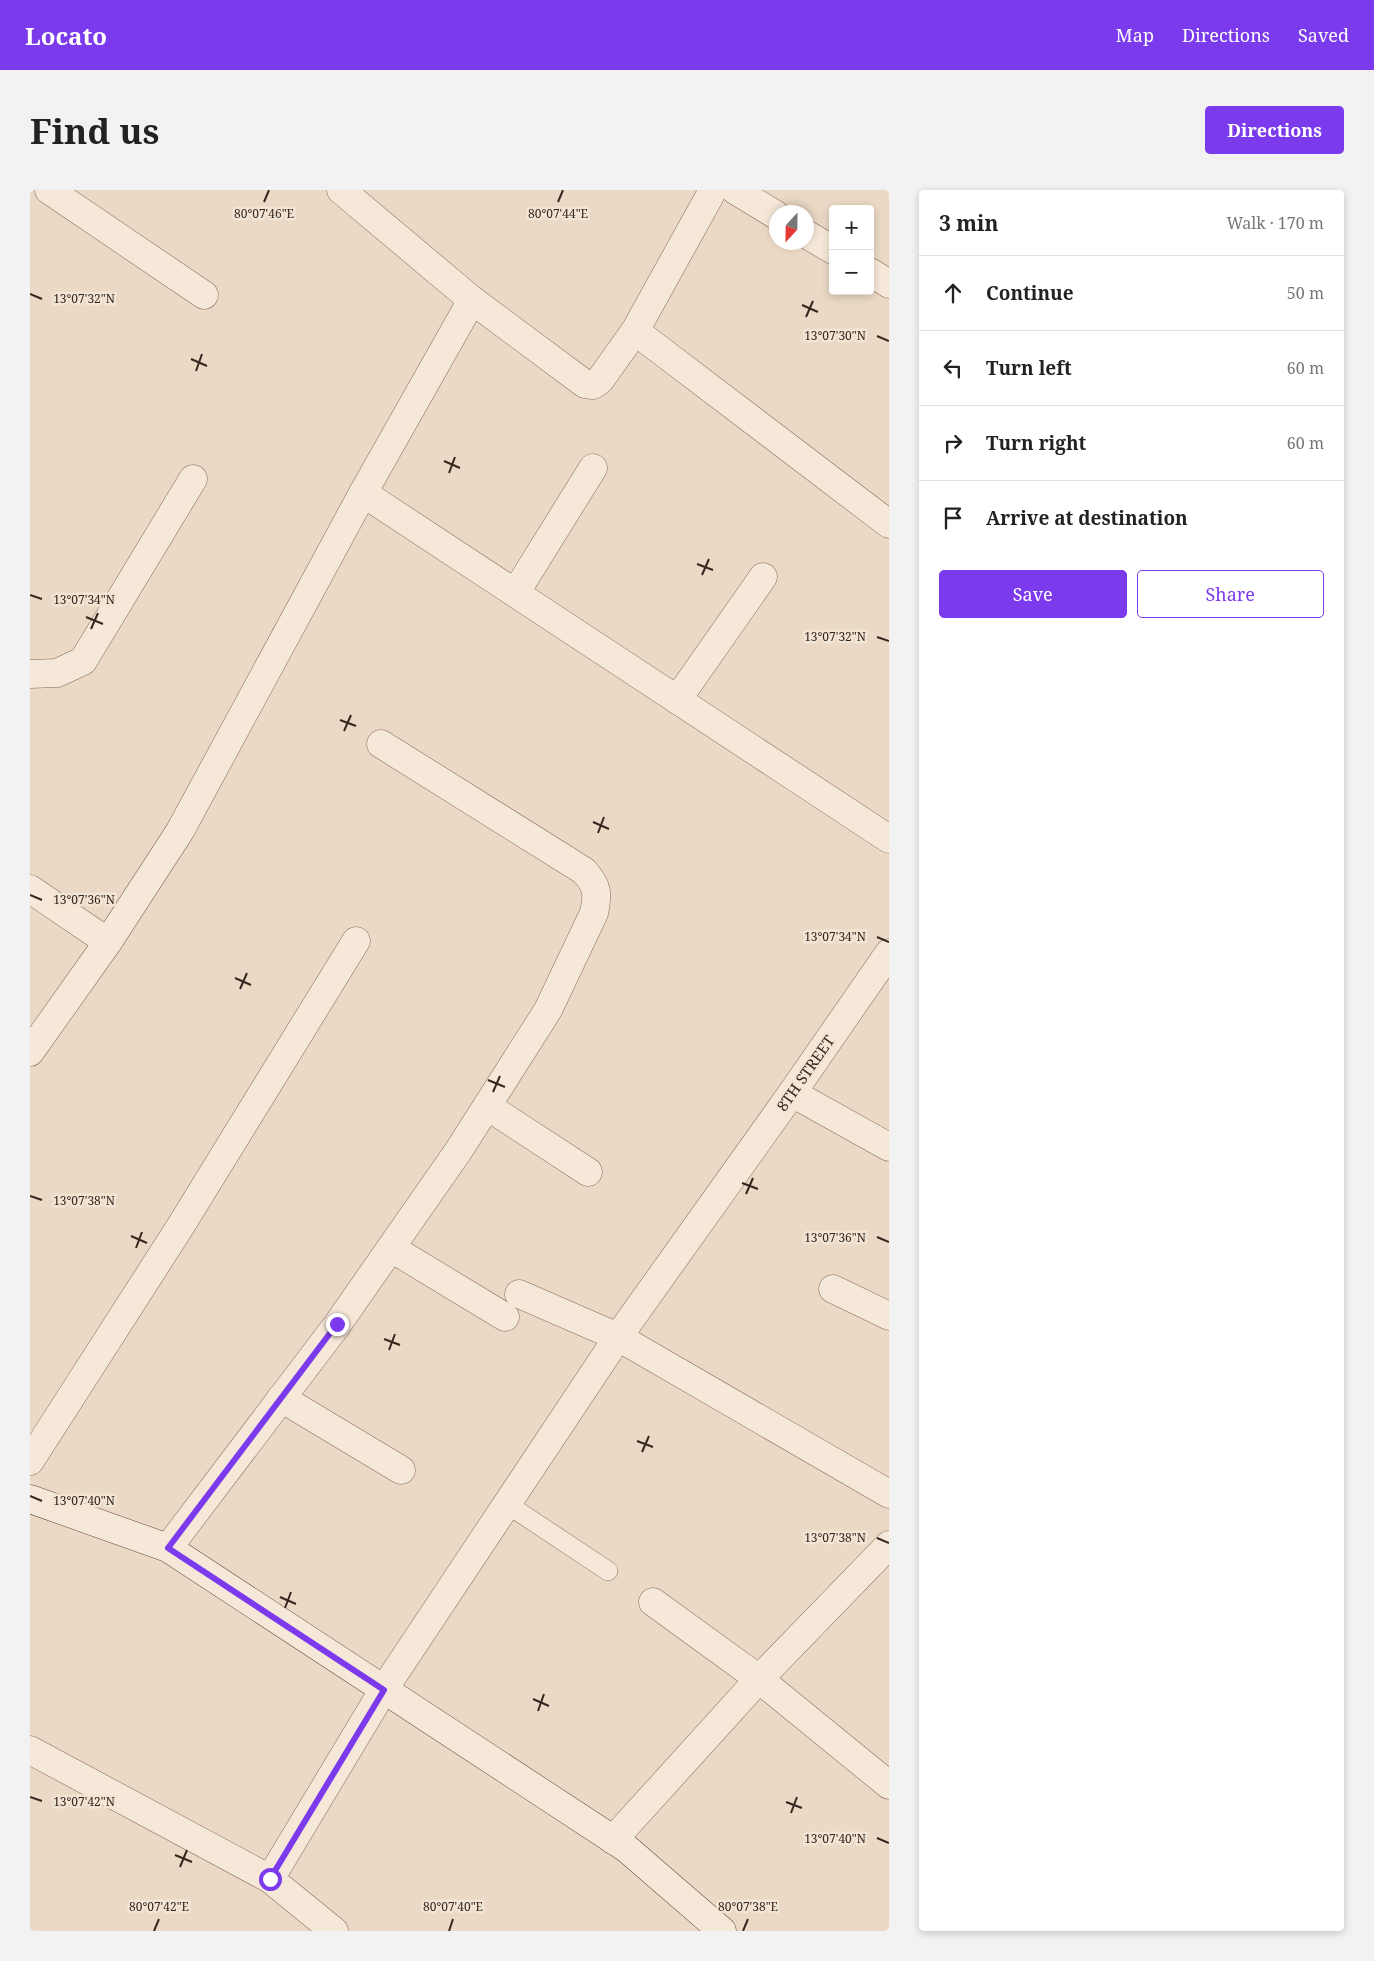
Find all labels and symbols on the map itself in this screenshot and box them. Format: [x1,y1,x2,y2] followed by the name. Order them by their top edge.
[234,205,294,222] text: 80°07'46"E
[528,205,588,222] text: 80°07'44"E
[769,205,814,250] north arrow
[53,290,115,307] text: 13°07'32"N
[804,327,866,344] text: 13°07'30"N
[53,591,115,608] text: 13°07'34"N
[804,628,866,645] text: 13°07'32"N
[53,891,115,908] text: 13°07'36"N
[804,928,866,945] text: 13°07'34"N
[772,1031,838,1115] street label: 8TH STREET
[53,1192,115,1209] text: 13°07'38"N
[804,1229,866,1246] text: 13°07'36"N
[326,1313,349,1336] route end
[53,1492,115,1509] text: 13°07'40"N
[804,1529,866,1546] text: 13°07'38"N
[53,1793,115,1810] text: 13°07'42"N
[804,1830,866,1847] text: 13°07'40"N
[259,1868,282,1891] route start
[129,1898,189,1915] text: 80°07'42"E
[423,1898,483,1915] text: 80°07'40"E
[718,1898,778,1915] text: 80°07'38"E

